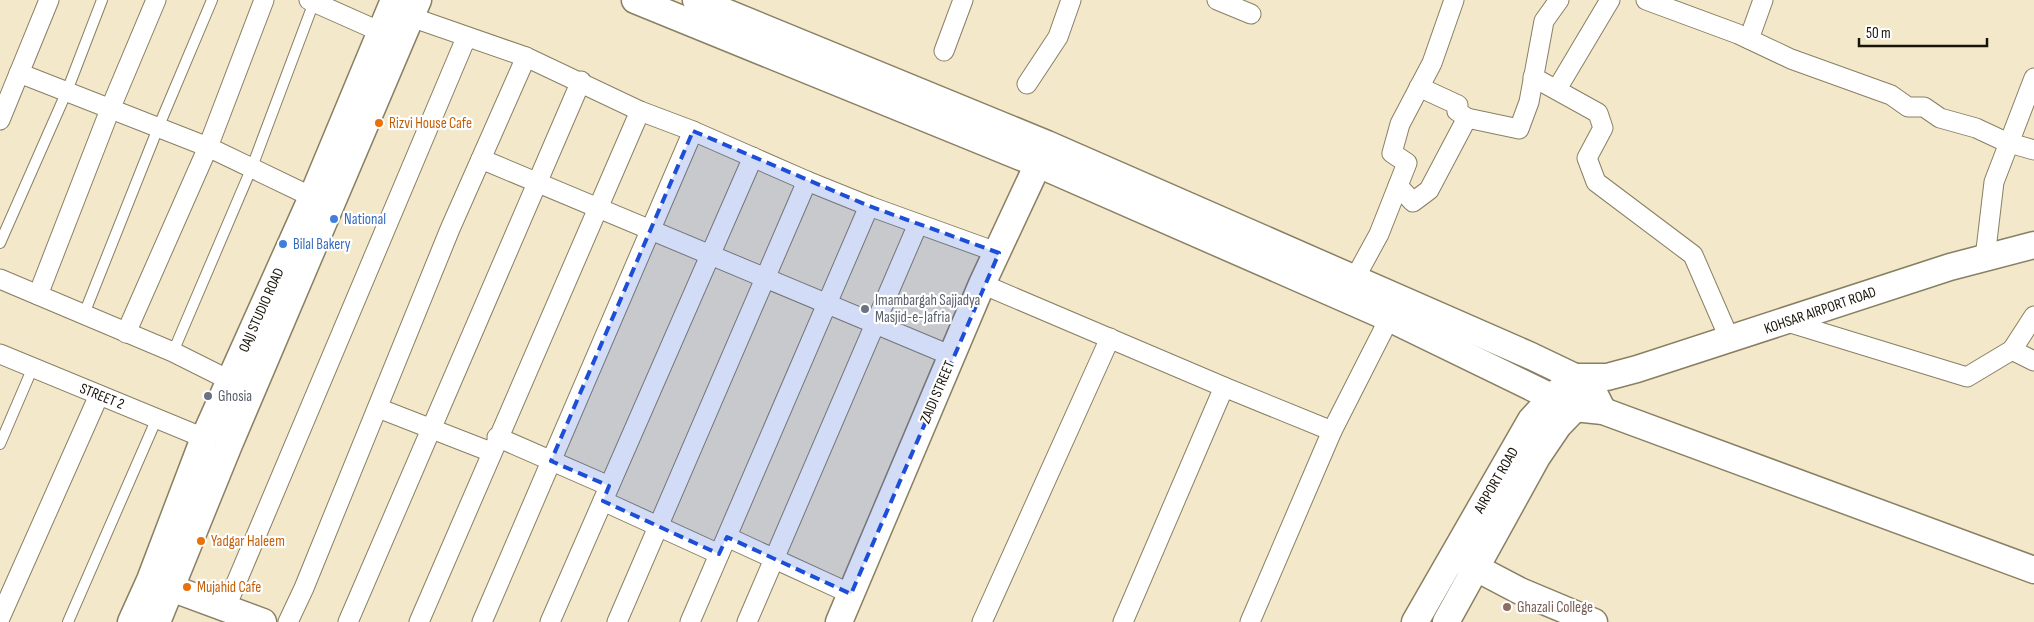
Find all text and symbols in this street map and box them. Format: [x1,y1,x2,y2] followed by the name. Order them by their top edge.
[1859,15,1986,47] scale bar
[1866,24,1891,43] text: 50 m
[389,114,472,133] place label: Rizvi House Cafe
[373,117,385,129] marker: Rizvi House Cafe
[344,210,386,229] place label: National
[328,213,340,225] marker: National
[293,235,351,254] place label: Bilal Bakery
[277,238,289,250] marker: Bilal Bakery
[234,265,289,355] street label: OAJJ STUDIO ROAD
[1762,282,1879,339] street label: KOHSAR AIRPORT ROAD
[875,291,980,327] place label: Imambargah Sajjadya Masjid-e-Jafria
[859,303,871,315] marker: Imambargah Sajjadya Masjid-e-Jafria
[916,358,959,426] street label: ZAIDI STREET
[77,379,127,414] street label: STREET 2
[218,387,252,406] place label: Ghosia
[202,390,214,402] marker: Ghosia
[1469,444,1523,518] street label: AIRPORT ROAD
[211,532,285,551] place label: Yadgar Haleem
[195,535,207,547] marker: Yadgar Haleem
[197,578,261,597] place label: Mujahid Cafe
[181,581,193,593] marker: Mujahid Cafe
[1517,598,1593,617] place label: Ghazali College
[1501,601,1513,613] marker: Ghazali College

